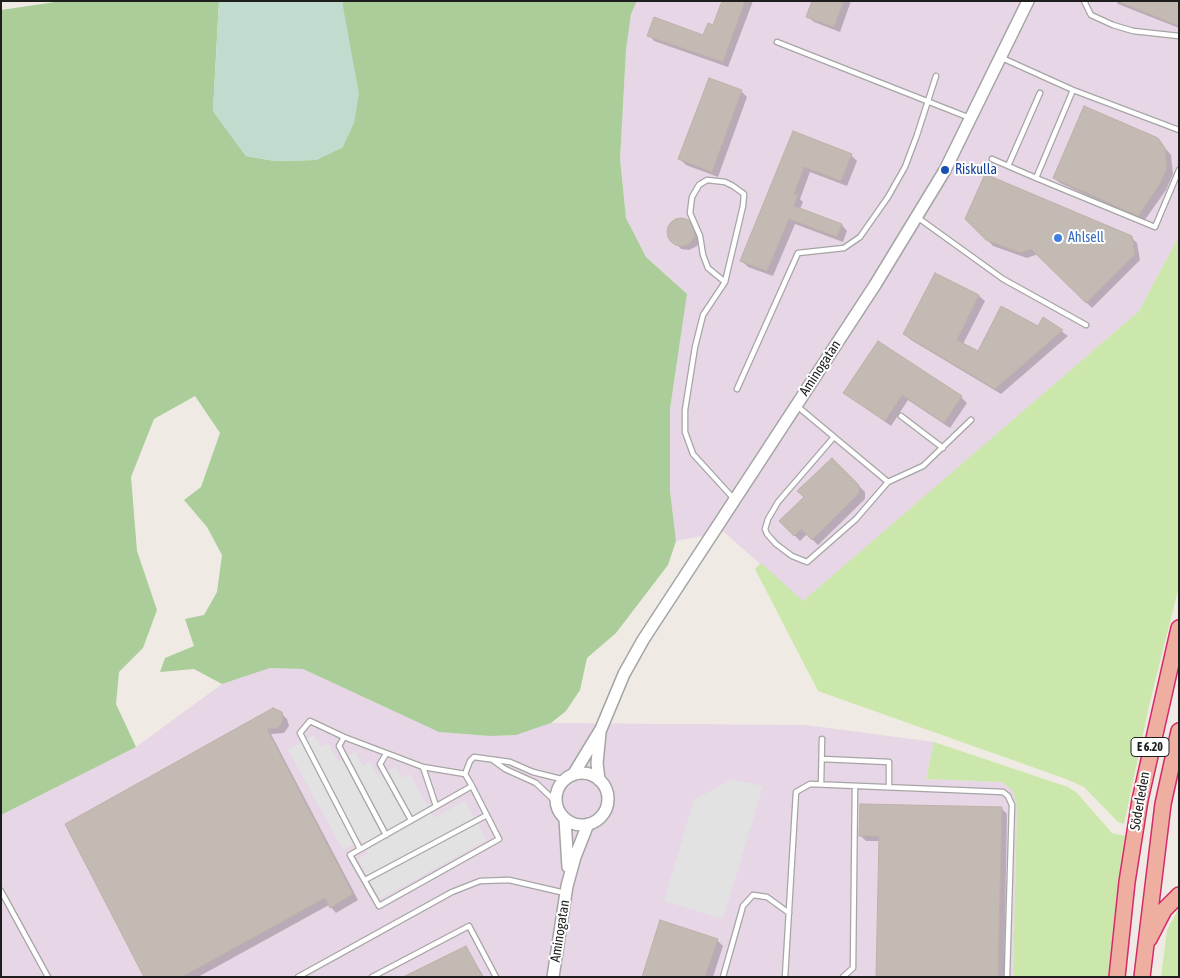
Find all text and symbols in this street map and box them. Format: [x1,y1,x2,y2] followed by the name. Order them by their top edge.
[955,162,997,178] place label: Riskulla
[939,164,951,176] marker: Riskulla
[1068,230,1104,246] place label: Ahlsell
[1052,232,1064,244] marker: Ahlsell
[796,337,844,399] street label: Aminogatan
[1131,738,1169,756] road number: E 6.20
[1127,770,1153,832] street label: Söderleden
[547,899,573,963] street label: Aminogatan

